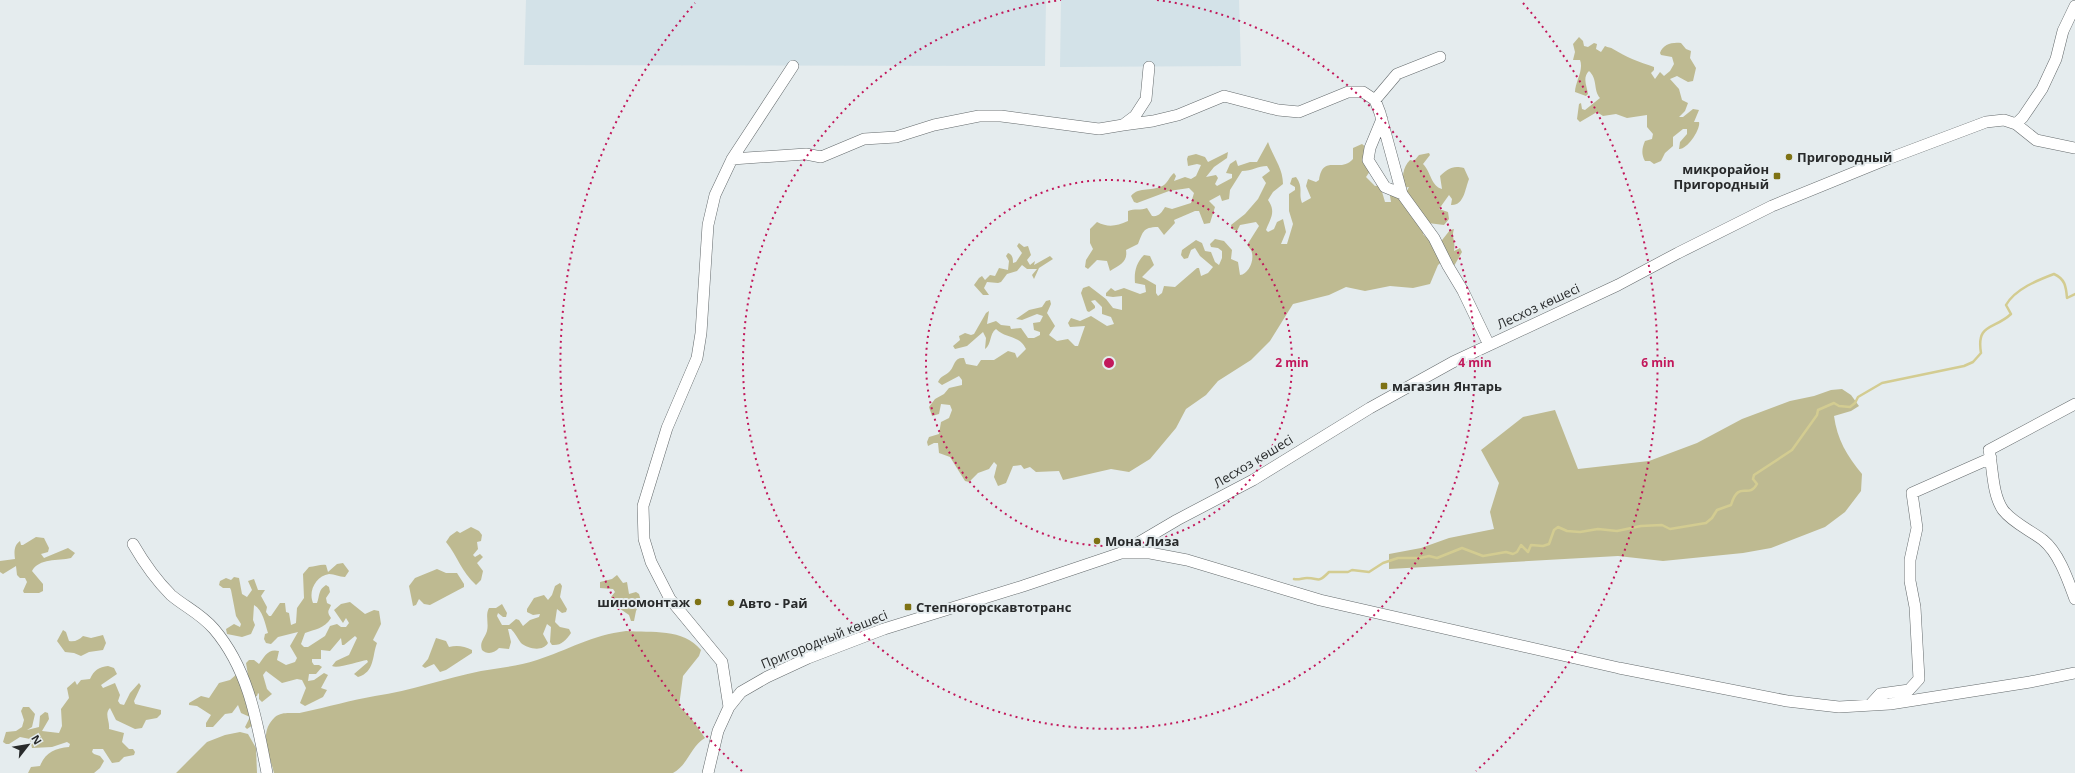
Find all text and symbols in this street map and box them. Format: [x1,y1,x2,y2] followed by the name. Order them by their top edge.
[1797,148,1892,166] place label: Пригородный
[1784,152,1794,162] marker: Пригородный
[1674,160,1769,193] place label: микрорайон Пригородный
[1772,171,1782,181] marker: микрорайон Пригородный
[1493,279,1583,333] street label: Лесхоз көшесі
[1275,354,1309,371] text: 2 min
[1458,354,1492,371] text: 4 min
[1641,354,1675,371] text: 6 min
[1102,356,1116,370] centre of rings
[1392,377,1502,395] place label: магазин Янтарь
[1379,381,1389,391] marker: магазин Янтарь
[1210,430,1296,492] street label: Лесхоз көшесі
[1105,532,1179,550] place label: Мона Лиза
[1092,536,1102,546] marker: Мона Лиза
[597,593,691,611] place label: шиномонтаж
[739,594,808,612] place label: Авто - Рай
[693,597,703,607] marker: шиномонтаж
[726,598,736,608] marker: Авто - Рай
[916,598,1072,616] place label: Степногорскавтотранс
[903,602,913,612] marker: Степногорскавтотранс
[758,605,890,673] street label: Пригородный көшесі
[8,725,48,765] north arrow
[28,732,46,747] text: N

